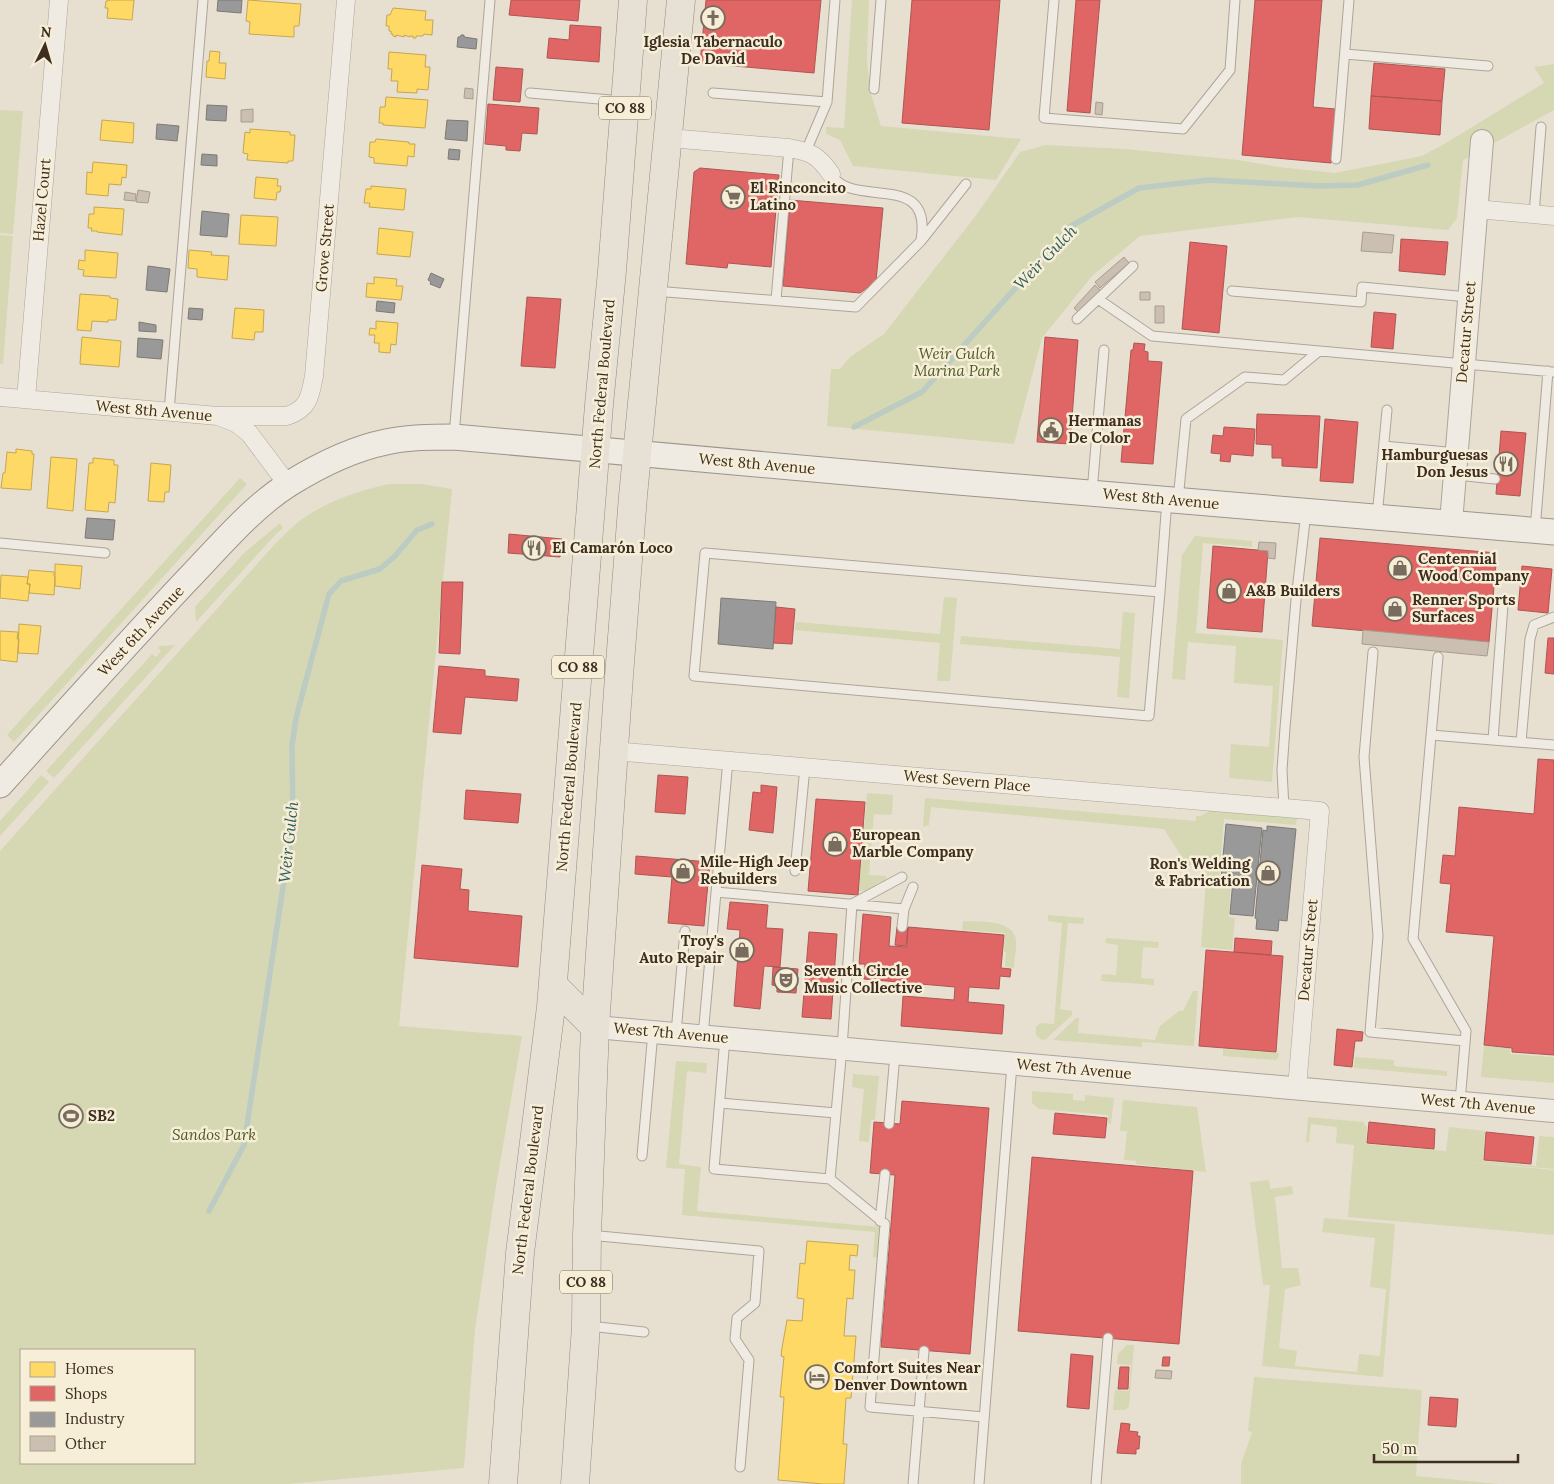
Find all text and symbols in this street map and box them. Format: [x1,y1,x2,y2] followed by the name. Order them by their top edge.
[700,5,726,31] church icon: Iglesia Tabernaculo De David
[20,20,70,70] north arrow
[40,23,52,42] text: N
[643,32,783,68] place label: Iglesia Tabernaculo De David
[599,96,651,120] road number: CO 88
[28,157,55,242] street label: Hazel Court
[750,178,846,214] place label: El Rinconcito Latino
[720,184,746,210] supermarket icon: El Rinconcito Latino
[311,203,338,293] street label: Grove Street
[1009,221,1081,293] water label: Weir Gulch
[1452,280,1479,384] street label: Decatur Street
[585,298,618,470] street label: North Federal Boulevard
[914,344,1000,380] park label: Weir Gulch Marina Park
[95,396,213,425] street label: West 8th Avenue
[1068,411,1141,447] place label: Hermanas De Color
[1038,417,1064,443] public building icon: Hermanas De Color
[1381,445,1488,481] place label: Hamburguesas Don Jesus
[698,449,816,478] street label: West 8th Avenue
[1493,451,1519,477] restaurant icon: Hamburguesas Don Jesus
[1102,484,1220,513] street label: West 8th Avenue
[521,535,547,561] restaurant icon: El Camarón Loco
[552,538,673,557] place label: El Camarón Loco
[1418,549,1530,585] place label: Centennial Wood Company
[1387,555,1413,581] shop icon: Centennial Wood Company
[1216,578,1242,604] shop icon: A&B Builders
[94,581,188,680] street label: West 6th Avenue
[1246,581,1340,600] place label: A&B Builders
[1412,590,1516,626] place label: Renner Sports Surfaces
[1382,596,1408,622] shop icon: Renner Sports Surfaces
[552,656,604,679] road number: CO 88
[552,701,585,873] street label: North Federal Boulevard
[903,765,1032,796] street label: West Severn Place
[274,800,302,884] water label: Weir Gulch
[852,825,974,861] place label: European Marble Company
[822,831,848,857] shop icon: European Marble Company
[700,852,809,888] place label: Mile-High Jeep Rebuilders
[1150,854,1251,890] place label: Ron's Welding & Fabrication
[670,858,696,884] shop icon: Mile-High Jeep Rebuilders
[1255,860,1281,886] shop icon: Ron's Welding & Fabrication
[1294,898,1321,1002] street label: Decatur Street
[639,931,725,967] place label: Troy's Auto Repair
[729,937,755,963] shop icon: Troy's Auto Repair
[804,961,922,997] place label: Seventh Circle Music Collective
[773,967,799,993] theatre icon: Seventh Circle Music Collective
[613,1018,730,1047] street label: West 7th Avenue
[1016,1054,1133,1083] street label: West 7th Avenue
[1420,1089,1537,1118] street label: West 7th Avenue
[58,1103,84,1129] sports icon: SB2
[508,1104,547,1276] street label: North Federal Boulevard
[88,1106,115,1125] place label: SB2
[172,1125,256,1144] park label: Sandos Park
[560,1270,612,1294] road number: CO 88
[20,1349,195,1464] legend
[834,1358,981,1394] place label: Comfort Suites Near Denver Downtown
[65,1359,114,1378] text: Homes
[804,1364,830,1390] hotel icon: Comfort Suites Near Denver Downtown
[65,1384,107,1403] text: Shops
[65,1409,124,1428] text: Industry
[1374,1432,1518,1464] scale bar
[65,1434,107,1453] text: Other
[1382,1439,1417,1458] text: 50 m

